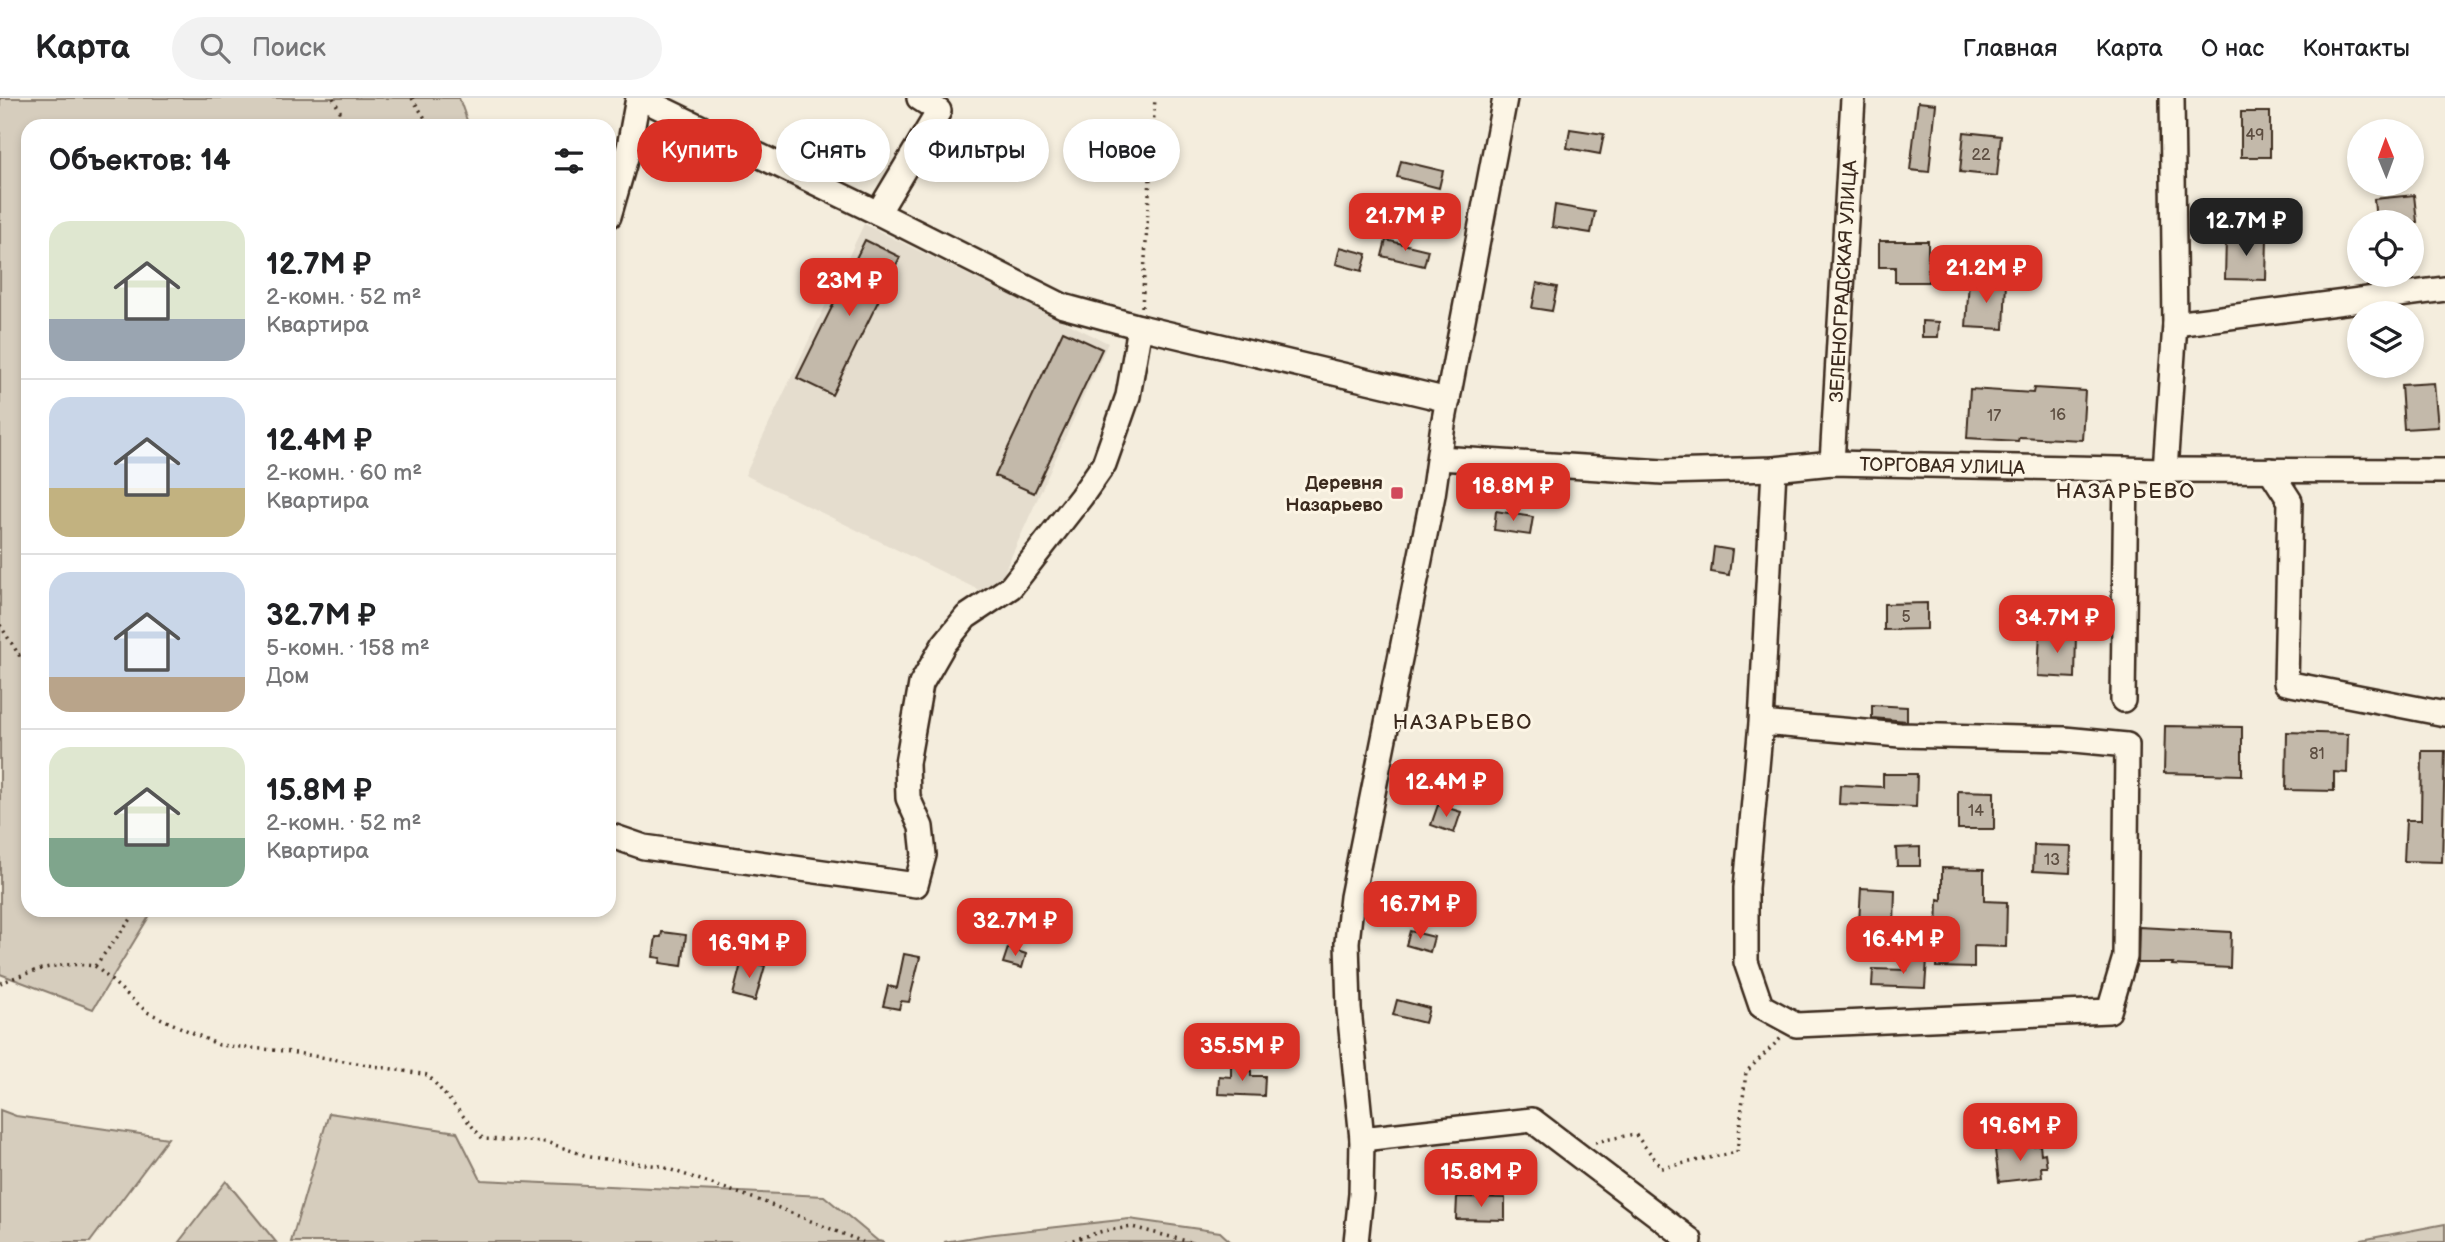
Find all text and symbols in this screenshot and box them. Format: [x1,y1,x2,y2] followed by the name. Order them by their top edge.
[172,17,662,80] search box
[35,28,130,68] text: Карта
[196,29,234,67] icon: search
[252,33,326,64] text: Поиск
[1963,34,2057,63] text: Главная
[2095,34,2163,63] text: Карта
[2201,34,2264,63] text: О нас
[2302,34,2410,63] text: Контакты
[637,119,762,182] chip: Купить
[776,119,890,182] chip: Снять
[904,119,1049,182] chip: Фильтры
[1063,119,1180,182] chip: Новое
[2347,119,2424,196] north arrow
[2347,119,2424,378] map controls
[2245,126,2265,145] house number: 49
[550,142,588,180] icon: filters
[49,143,231,179] text: Объектов: 14
[1972,146,1991,165] house number: 22
[1825,159,1862,403] street label: ЗЕЛЕНОГРАДСКАЯ УЛИЦА
[1340,194,1470,253] pin: 21.7M ₽
[2181,198,2311,258] pin: 12.7M ₽
[1365,202,1445,230] text: 21.7M ₽
[2206,207,2286,235] text: 12.7M ₽
[2347,210,2424,287] button: locate
[1921,246,2051,305] pin: 21.2M ₽
[266,247,371,283] text: 12.7M ₽
[105,249,189,333] icon: home
[1945,254,2027,282] text: 21.2M ₽
[800,258,898,318] pin: 23M ₽
[816,267,882,295] text: 23M ₽
[266,283,421,311] text: 2-комн. · 52 m²
[2347,301,2424,378] button: layers
[266,311,369,339] text: Квартира
[2050,406,2066,425] house number: 16
[1987,407,2001,426] house number: 17
[266,423,372,459] text: 12.4M ₽
[105,425,189,509] icon: home
[1859,454,2026,480] street label: ТОРГОВАЯ УЛИЦА
[266,459,422,487] text: 2-комн. · 60 m²
[1448,464,1578,523] pin: 18.8M ₽
[1285,472,1383,517] place label: Деревня Назарьево
[1472,472,1554,500] text: 18.8M ₽
[2056,479,2196,504] district label: НАЗАРЬЕВО
[1389,485,1405,501] marker: Деревня Назарьево
[266,487,369,515] text: Квартира
[1992,596,2122,655] pin: 34.7M ₽
[266,598,376,634] text: 32.7M ₽
[105,600,189,684] icon: home
[2015,604,2099,632] text: 34.7M ₽
[1901,608,1911,627] house number: 5
[266,634,430,662] text: 5-комн. · 158 m²
[266,662,309,690] text: Дом
[1393,710,1533,735] district label: НАЗАРЬЕВО
[2309,745,2325,764] house number: 81
[1381,760,1511,819] pin: 12.4M ₽
[1405,768,1487,796] text: 12.4M ₽
[266,773,372,809] text: 15.8M ₽
[105,775,189,859] icon: home
[1968,802,1984,821] house number: 14
[266,809,421,837] text: 2-комн. · 52 m²
[266,837,369,865] text: Квартира
[2044,851,2060,870] house number: 13
[1355,882,1485,941] pin: 16.7M ₽
[1380,890,1460,918] text: 16.7M ₽
[950,898,1080,958] pin: 32.7M ₽
[973,907,1057,935] text: 32.7M ₽
[1838,916,1968,976] pin: 16.4M ₽
[684,920,814,980] pin: 16.9M ₽
[1862,925,1944,953] text: 16.4M ₽
[708,929,790,957] text: 16.9M ₽
[1177,1024,1307,1083] pin: 35.5M ₽
[1200,1032,1284,1060] text: 35.5M ₽
[1955,1104,2085,1163] pin: 19.6M ₽
[1979,1112,2061,1140] text: 19.6M ₽
[1416,1150,1546,1209] pin: 15.8M ₽
[1440,1158,1522,1186] text: 15.8M ₽

